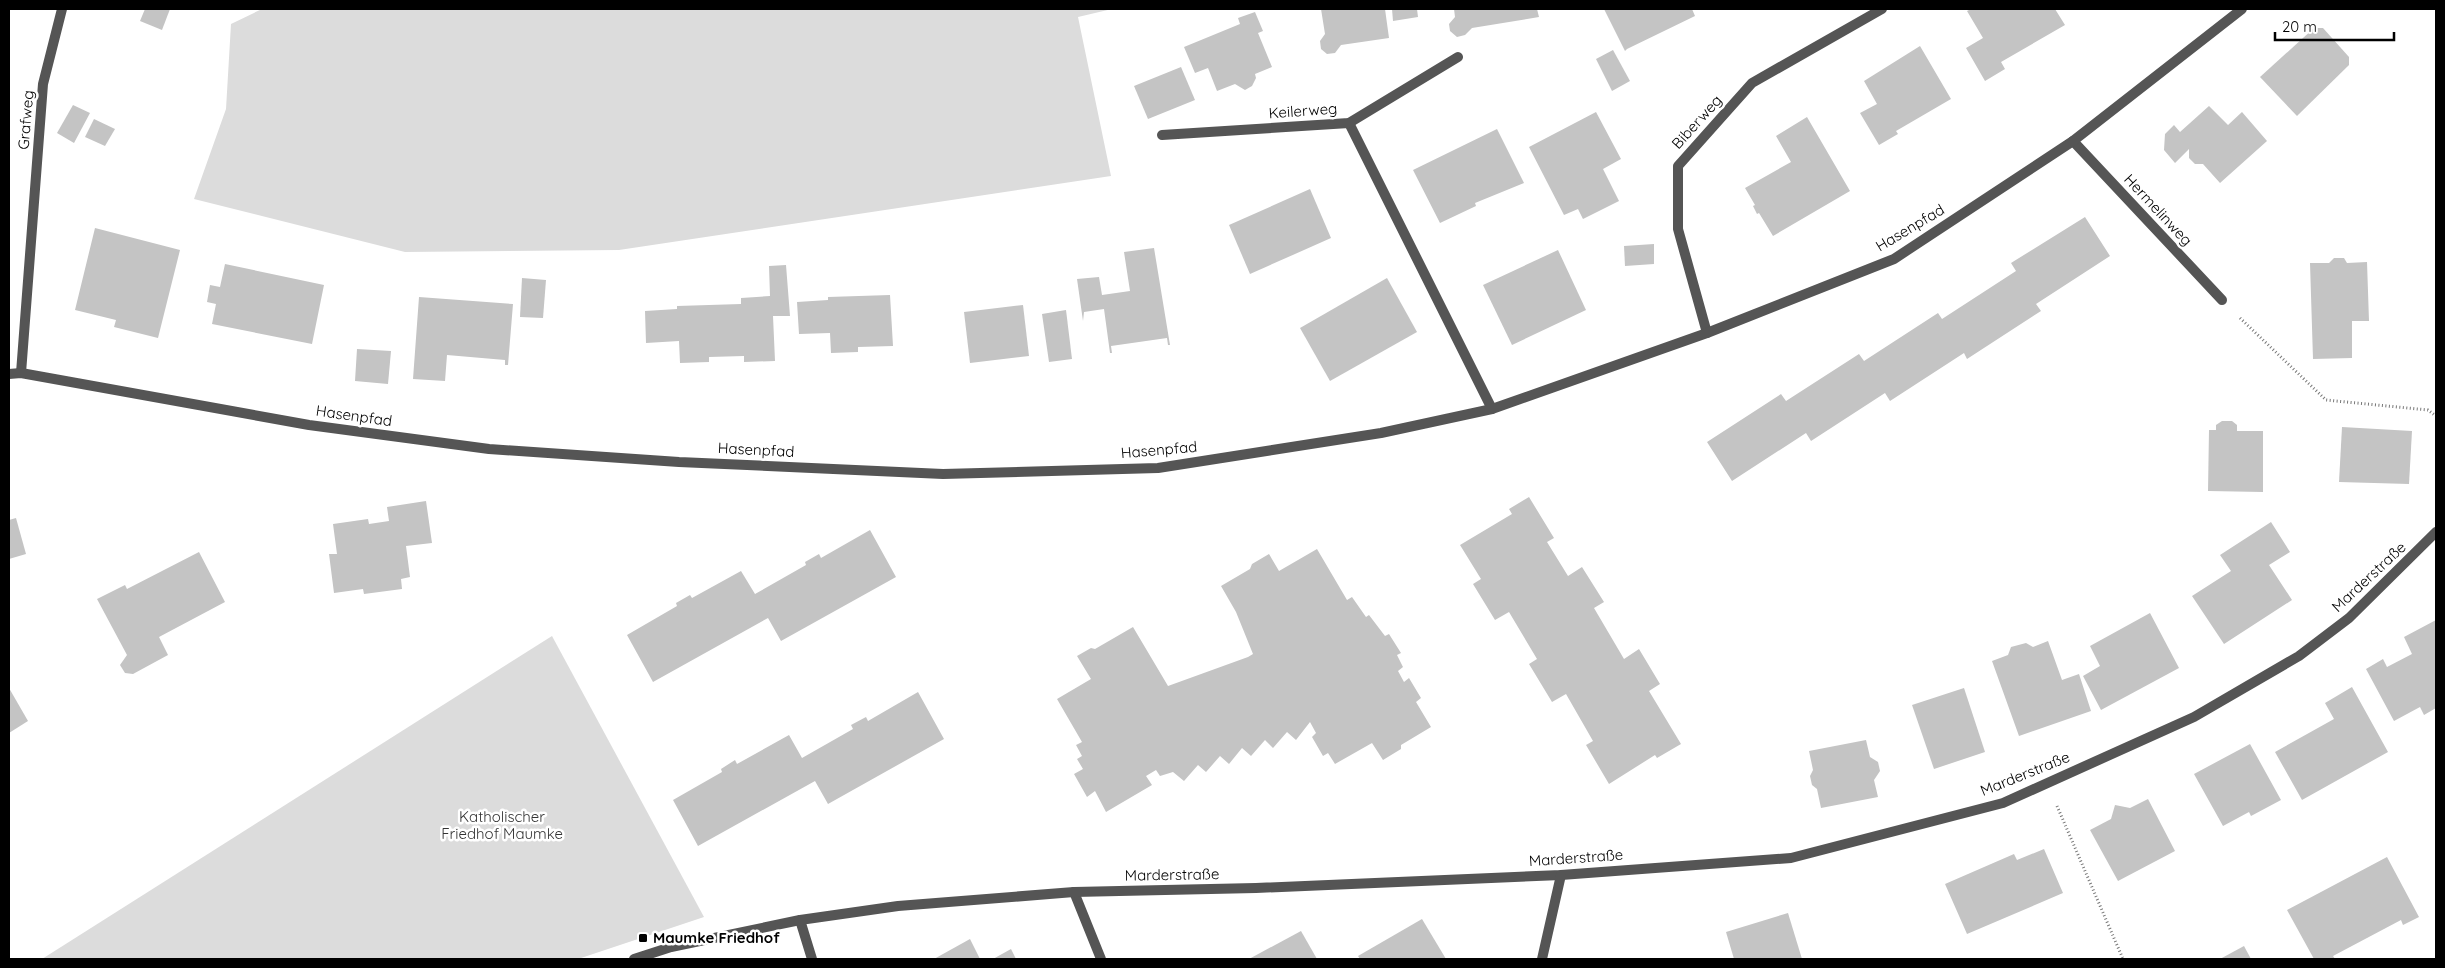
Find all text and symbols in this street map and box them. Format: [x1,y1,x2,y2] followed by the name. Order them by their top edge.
[2275,10,2394,42] scale bar
[2282,17,2317,36] text: 20 m
[13,89,38,150] street label: Grafweg
[1667,91,1726,153] street label: Biberweg
[1268,99,1338,122] street label: Keilerweg
[2120,170,2197,250] street label: Hermelinweg
[1872,200,1948,255] street label: Hasenpfad
[315,401,393,430] street label: Hasenpfad
[1120,437,1198,462] street label: Hasenpfad
[717,438,795,461] street label: Hasenpfad
[2328,537,2410,616] street label: Marderstraße
[1977,747,2072,800] street label: Marderstraße
[441,807,563,843] park label: Katholischer Friedhof Maumke
[1528,845,1624,870] street label: Marderstraße
[1125,864,1219,885] street label: Marderstraße
[653,928,780,947] place label: Maumke Friedhof
[637,932,649,944] marker: Maumke Friedhof

